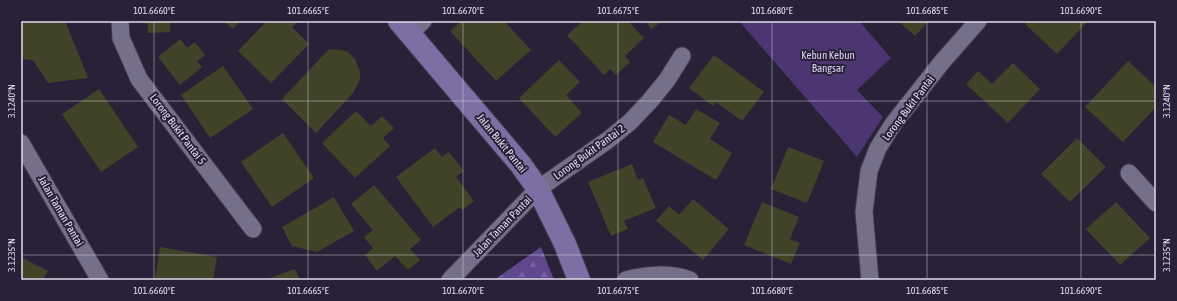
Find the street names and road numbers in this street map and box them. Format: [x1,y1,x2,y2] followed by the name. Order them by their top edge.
[880,73,936,143] street label: Lorong Bukit Pantai
[148,92,208,166] street label: Lorong Bukit Pantai 5
[475,111,529,175] street label: Jalan Bukit Pantai
[551,122,627,182] street label: Lorong Bukit Pantai 2
[36,174,86,248] street label: Jalan Taman Pantai
[470,193,534,259] street label: Jalan Taman Pantai

